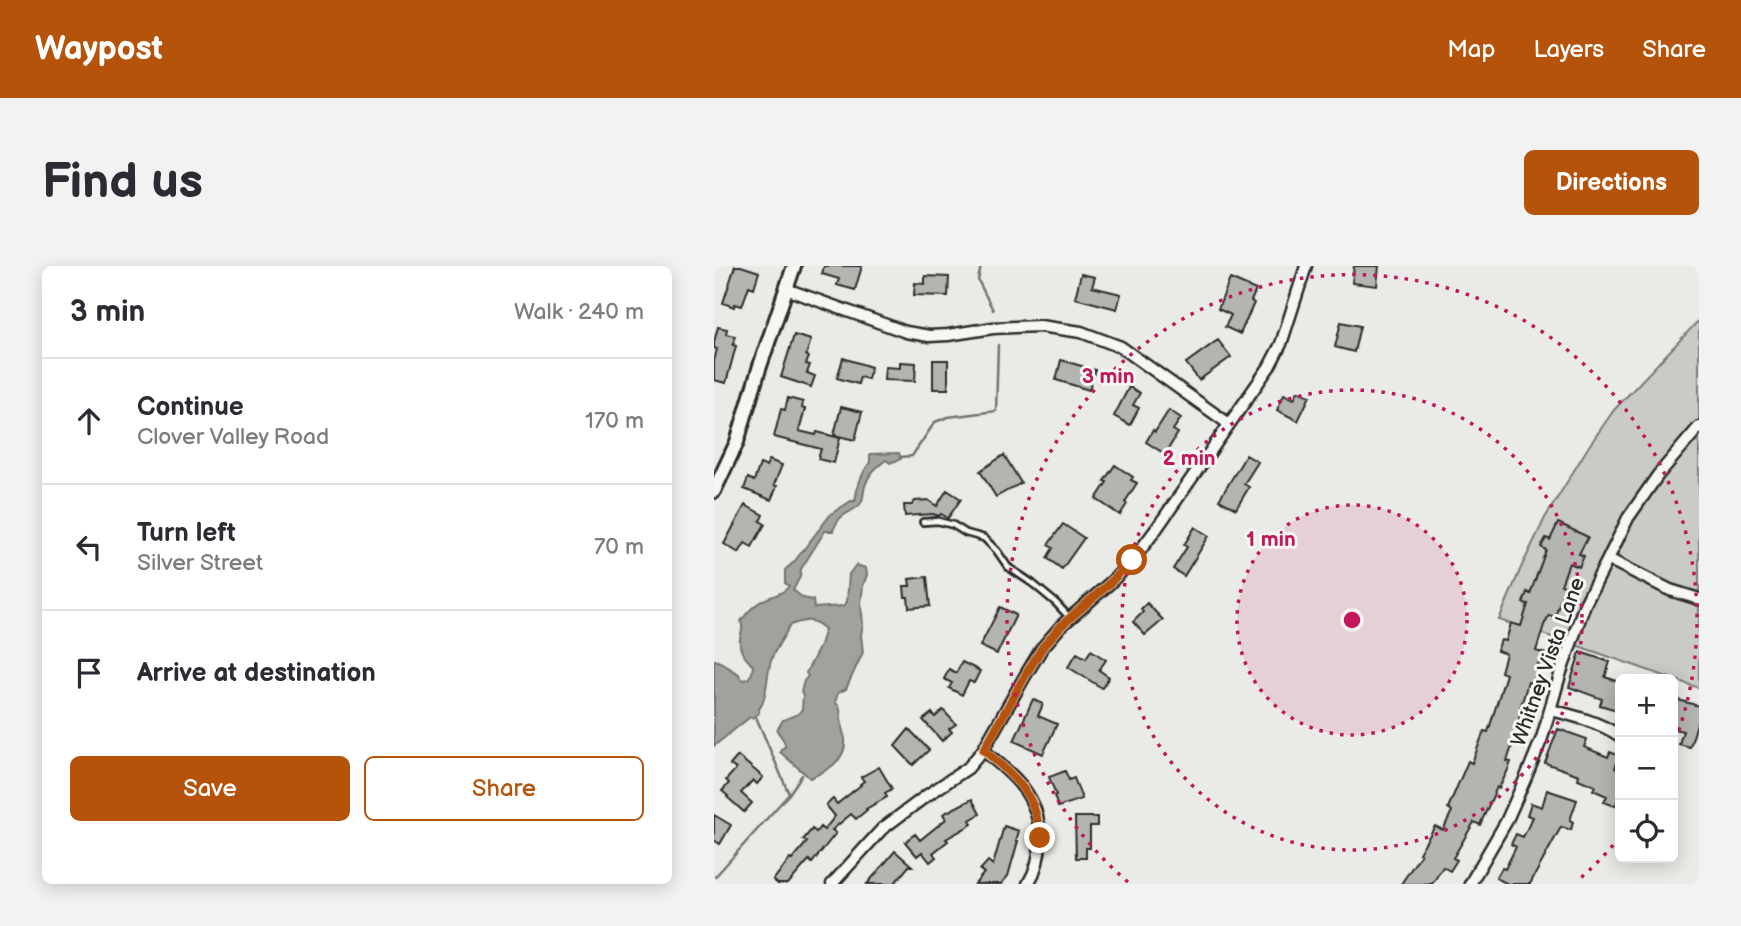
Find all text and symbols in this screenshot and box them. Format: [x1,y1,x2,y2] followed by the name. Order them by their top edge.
[35,29,163,69] text: Waypost
[1447,35,1495,64] text: Map
[1533,35,1604,64] text: Layers
[1642,35,1706,64] text: Share
[1524,150,1699,215] button: Directions
[42,153,203,212] text: Find us
[70,294,145,330] text: 3 min
[514,298,644,326] text: Walk · 240 m
[1082,364,1134,389] text: 3 min
[137,392,244,423] text: Continue
[70,402,108,440] icon: ahead
[585,407,644,435] text: 170 m
[137,423,329,451] text: Clover Valley Road
[1162,446,1216,471] text: 2 min
[137,518,236,549] text: Turn left
[1246,527,1296,552] text: 1 min
[70,528,108,566] icon: left
[594,533,644,561] text: 70 m
[1116,544,1147,575] route start
[137,549,263,577] text: Silver Street
[1506,574,1590,750] street label: Whitney Vista Lane
[1340,608,1364,632] centre of rings
[70,654,108,692] icon: arrive
[137,658,376,689] text: Arrive at destination
[1615,674,1678,863] map controls
[1615,674,1678,737] button: +
[1615,737,1678,800] button: −
[70,756,350,821] button: Save
[364,756,644,821] button: Share
[1615,800,1678,863] button: locate
[1024,822,1055,853] route end

